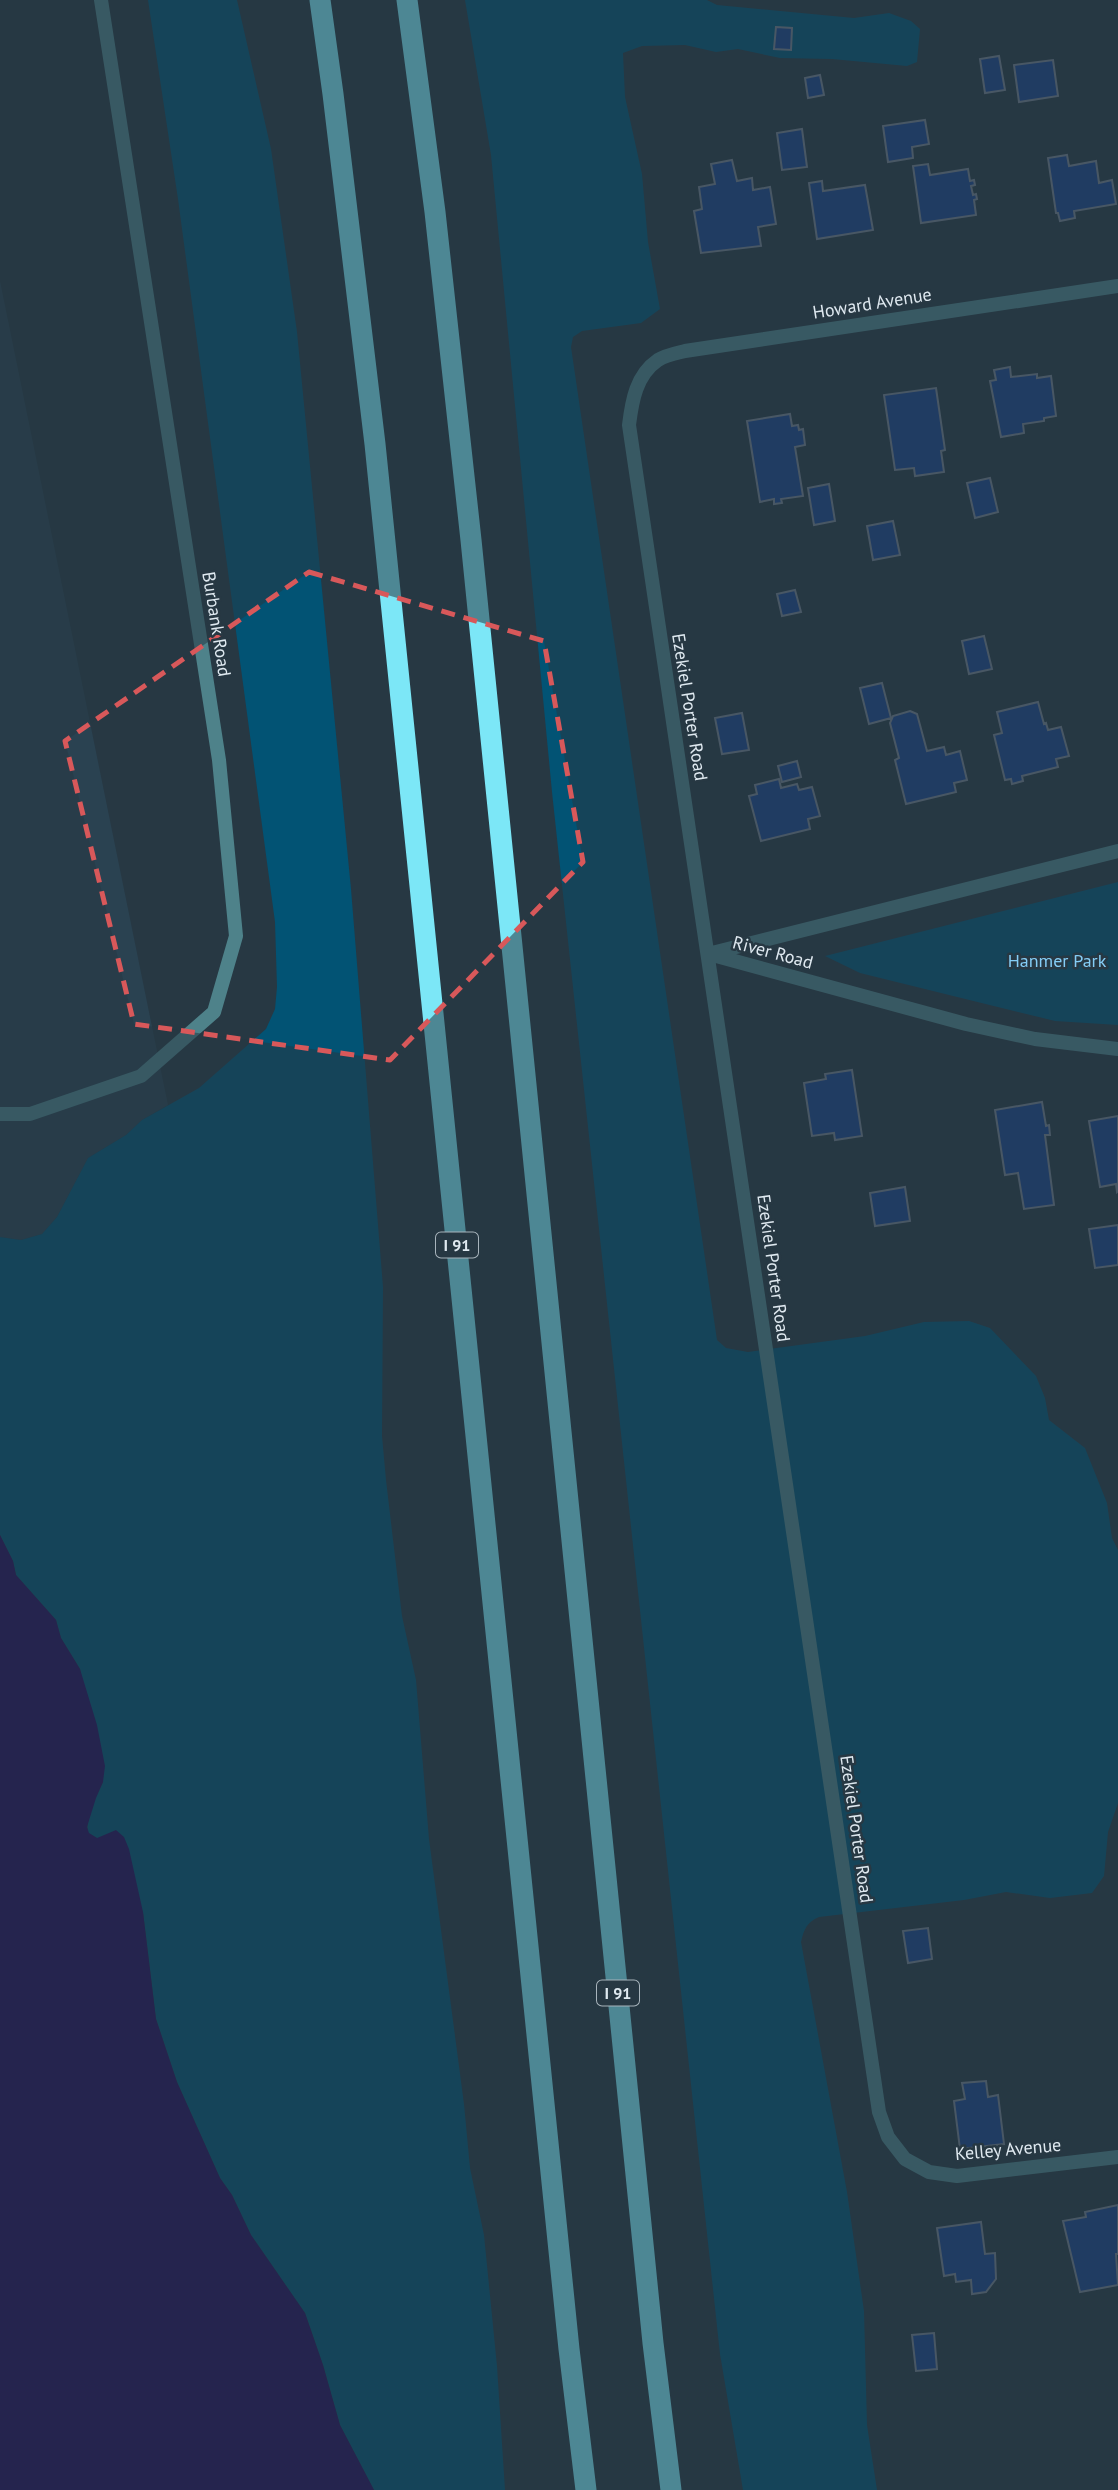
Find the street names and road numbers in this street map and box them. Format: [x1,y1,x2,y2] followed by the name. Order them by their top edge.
[811,282,933,324] street label: Howard Avenue
[197,570,237,678] street label: Burbank Road
[667,632,713,782] street label: Ezekiel Porter Road
[730,930,816,974] street label: River Road
[752,1193,796,1343] street label: Ezekiel Porter Road
[436,1232,478,1258] road number: I 91
[835,1754,879,1904] street label: Ezekiel Porter Road
[597,1980,639,2006] road number: I 91
[954,2133,1062,2165] street label: Kelley Avenue

